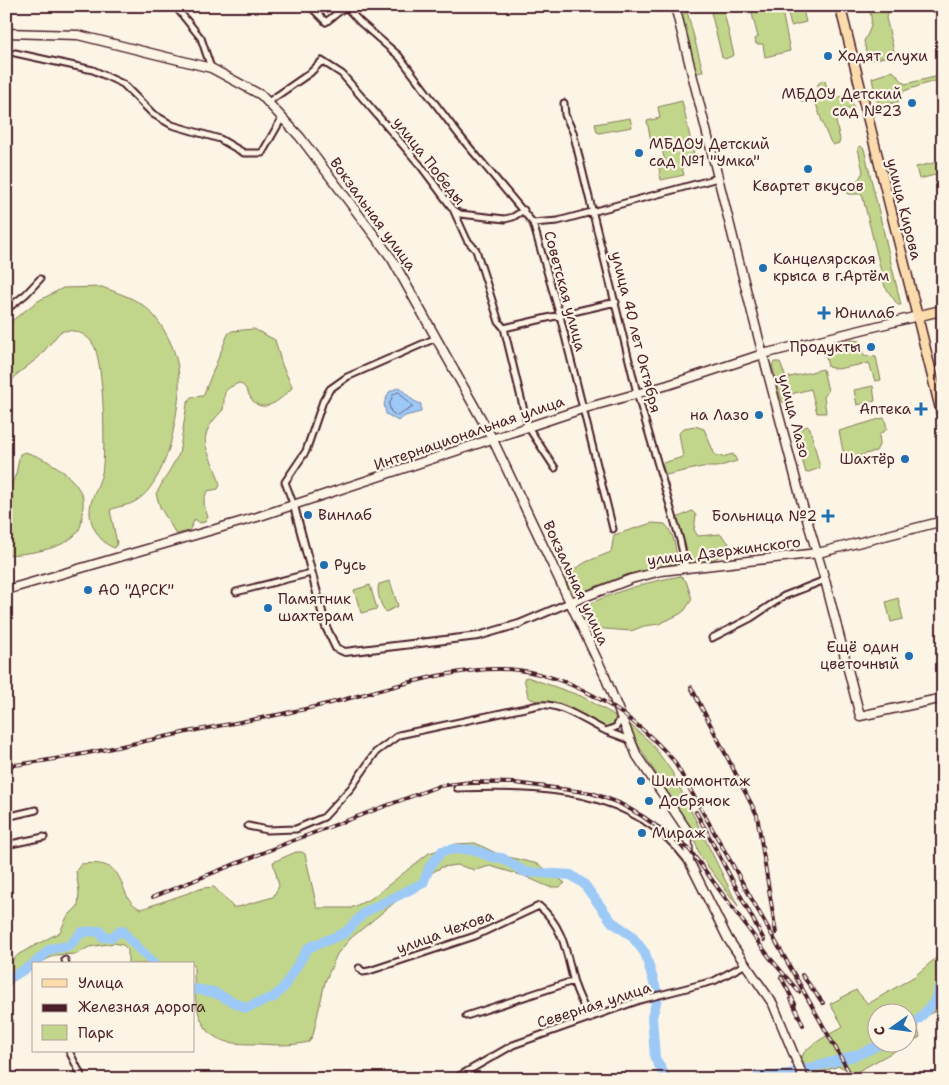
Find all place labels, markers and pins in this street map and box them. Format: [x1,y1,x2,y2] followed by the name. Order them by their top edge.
[838,46,928,66] place label: Ходят слухи
[822,50,834,62] marker: Ходят слухи
[781,84,902,121] place label: МБДОУ Детский сад №23
[906,97,918,109] marker: МБДОУ Детский сад №23
[649,134,770,171] place label: МБДОУ Детский сад №1 "Умка"
[633,147,645,159] marker: МБДОУ Детский сад №1 "Умка"
[802,163,814,175] marker: Квартет вкусов
[752,176,864,196] place label: Квартет вкусов
[773,249,889,286] place label: Канцелярская крыса в г.Артём
[757,262,769,274] marker: Канцелярская крыса в г.Артём
[835,303,895,323] place label: Юнилаб
[817,306,831,320] marker: Юнилаб
[790,337,861,357] place label: Продукты
[865,341,877,353] marker: Продукты
[859,399,912,419] place label: Аптека
[915,403,927,415] marker: Аптека
[690,405,749,425] place label: на Лазо
[753,409,765,421] marker: на Лазо
[839,449,895,469] place label: Шахтёр
[899,453,911,465] marker: Шахтёр
[318,505,372,525] place label: Винлаб
[712,506,817,526] place label: Больница №2
[302,509,314,521] marker: Винлаб
[821,509,835,523] marker: Больница №2
[334,555,366,575] place label: Русь
[318,559,330,571] marker: Русь
[98,580,174,600] place label: АО "ДРСК"
[82,584,94,596] marker: АО "ДРСК"
[278,589,354,626] place label: Памятник шахтерам
[262,602,274,614] marker: Памятник шахтерам
[820,637,899,674] place label: Ещё один цветочный
[903,650,915,662] marker: Ещё один цветочный
[651,771,751,791] place label: Шиномонтаж
[635,775,647,787] marker: Шиномонтаж
[659,791,730,811] place label: Добрячок
[643,795,655,807] marker: Добрячок
[652,823,706,843] place label: Мираж
[636,827,648,839] marker: Мираж

